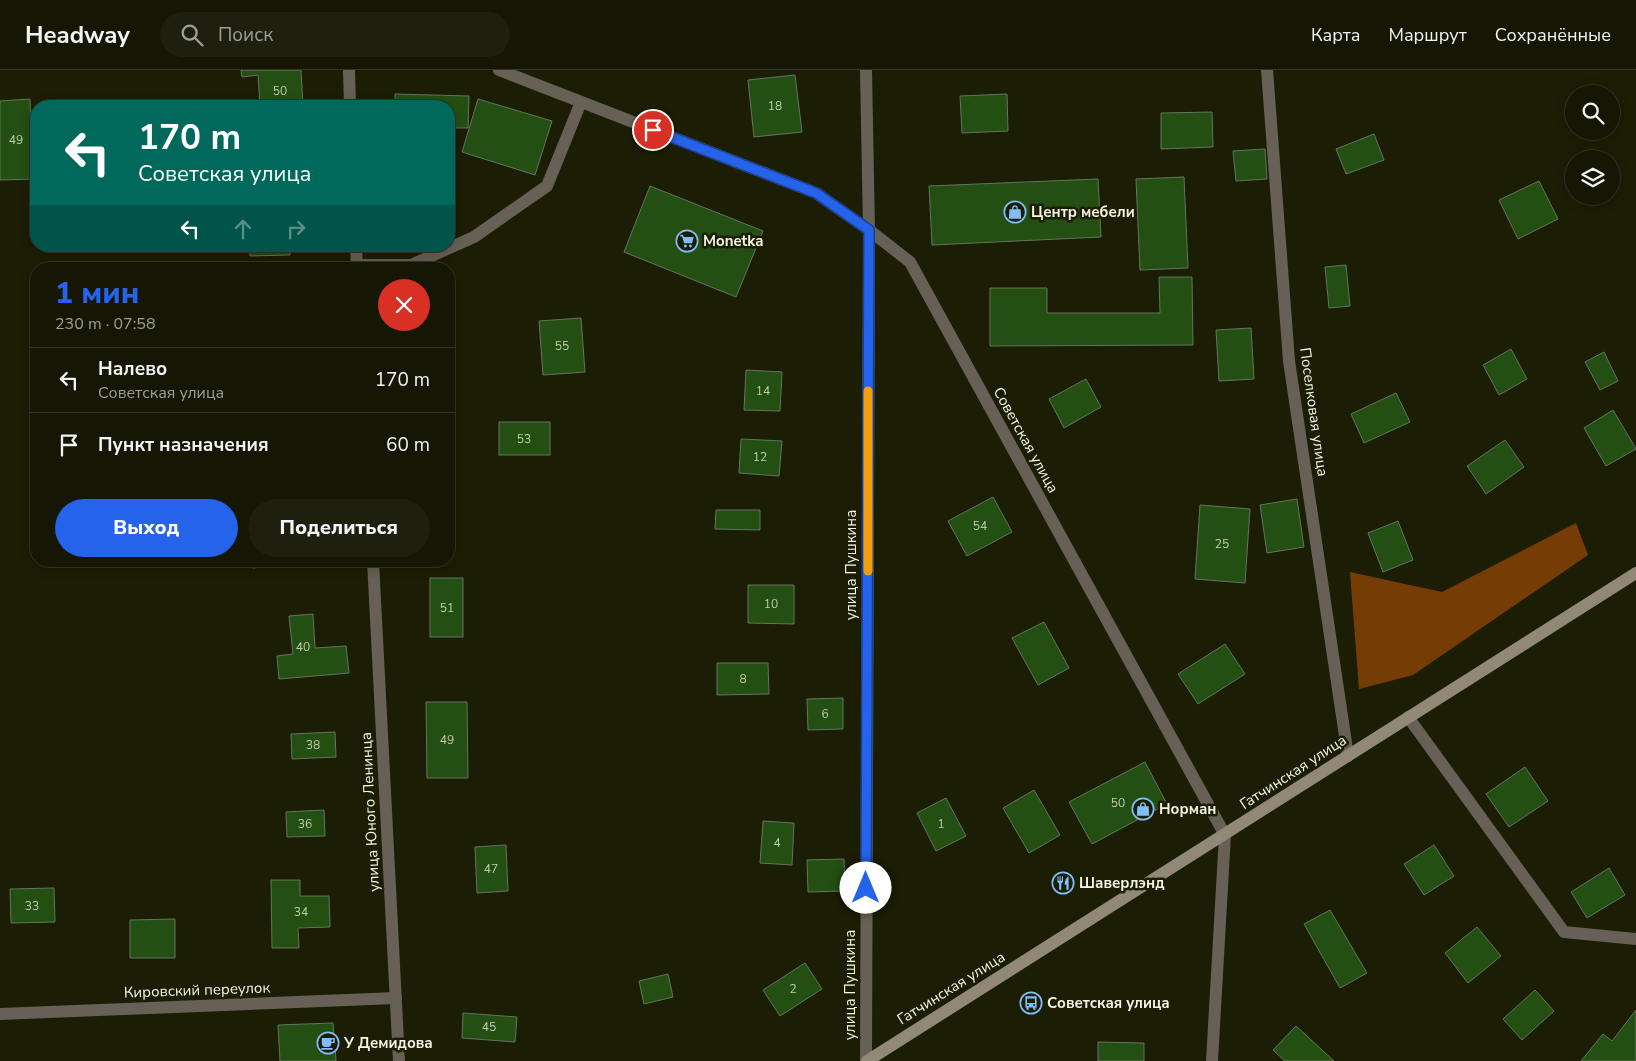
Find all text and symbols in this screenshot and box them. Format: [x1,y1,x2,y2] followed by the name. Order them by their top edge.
[160,12,510,57] search box
[25,19,130,51] text: Headway
[178,21,206,49] icon: search
[218,22,273,48] text: Поиск
[1311,23,1361,47] text: Карта
[1389,23,1467,47] text: Маршрут
[1495,23,1611,47] text: Сохранённые
[273,83,287,99] house number: 50
[1565,85,1620,205] map controls
[1565,85,1620,140] button: search
[768,98,782,114] house number: 18
[632,109,674,151] pin
[138,114,241,161] text: 170 m
[639,116,667,144] icon: arrive
[55,120,120,185] icon: left
[9,132,23,148] house number: 49
[1565,150,1620,205] button: layers
[138,159,311,189] text: Советская улица
[1003,200,1027,224] shop icon: Центр мебели
[1031,202,1135,222] place label: Центр мебели
[176,215,204,243] icon: left
[229,215,257,243] icon: ahead
[282,215,310,243] icon: right
[675,229,699,253] supermarket icon: Monetka
[703,231,763,251] place label: Monetka
[55,273,139,314] text: 1 мин
[378,279,430,331] button: close
[55,313,156,335] text: 230 m · 07:58
[555,338,569,354] house number: 55
[1295,346,1333,478] street label: Поселковая улица
[98,356,167,382] text: Налево
[55,366,83,394] icon: left
[375,367,430,393] text: 170 m
[98,382,224,404] text: Советская улица
[756,383,770,399] house number: 14
[989,383,1063,497] street label: Советская улица
[55,431,83,459] icon: arrive
[517,431,531,447] house number: 53
[98,432,269,458] text: Пункт назначения
[386,432,430,458] text: 60 m
[753,449,767,465] house number: 12
[55,499,238,557] button: Выход
[248,499,430,557] button: Поделиться
[841,510,861,620] street label: улица Пушкина
[973,518,987,534] house number: 54
[1215,536,1229,552] house number: 25
[764,596,778,612] house number: 10
[440,600,454,616] house number: 51
[296,639,310,655] house number: 40
[739,671,747,687] house number: 8
[821,706,829,722] house number: 6
[1236,730,1350,814] street label: Гатчинская улица
[356,732,384,892] street label: улица Юного Ленинца
[440,732,454,748] house number: 49
[306,737,320,753] house number: 38
[1111,795,1125,811] house number: 50
[1131,797,1155,821] shop icon: Норман
[1159,799,1216,819] place label: Норман
[298,816,312,832] house number: 36
[937,816,945,832] house number: 1
[773,835,781,851] house number: 4
[484,861,498,877] house number: 47
[839,861,891,913] position arrow
[1051,871,1075,895] restaurant icon: Шаверлэнд
[1079,873,1164,893] place label: Шаверлэнд
[25,898,39,914] house number: 33
[294,904,308,920] house number: 34
[840,930,860,1040] street label: улица Пушкина
[893,947,1009,1029] street label: Гатчинская улица
[123,977,271,1003] street label: Кировский переулок
[789,981,797,997] house number: 2
[1019,991,1043,1015] bus stop icon: Советская улица
[1047,993,1170,1013] place label: Советская улица
[482,1019,496,1035] house number: 45
[316,1031,340,1055] cafe icon: У Демидова
[343,1033,433,1053] place label: У Демидова

